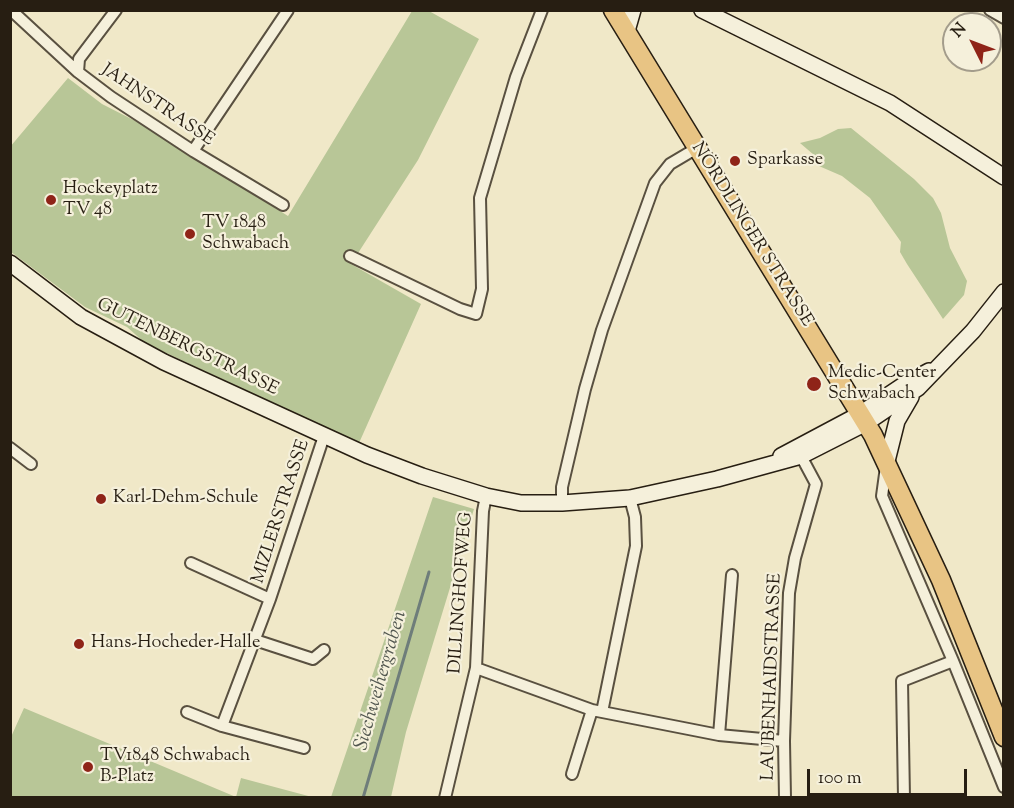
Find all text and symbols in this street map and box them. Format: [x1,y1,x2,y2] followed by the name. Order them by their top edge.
[942,12,1002,72] north arrow
[947,19,973,43] text: N
[96,60,218,152] street label: JAHNSTRASSE
[685,139,817,331] street label: NÖRDLINGER STRASSE
[747,150,823,172] place label: Sparkasse
[728,154,742,168] marker: Sparkasse
[63,179,158,222] place label: Hockeyplatz TV 48
[44,193,58,207] marker: Hockeyplatz TV 48
[202,213,289,256] place label: TV 1848 Schwabach
[183,227,197,241] marker: TV 1848 Schwabach
[93,295,281,401] street label: GUTENBERGSTRASSE
[828,363,936,406] place label: Medic-Center Schwabach
[805,375,823,393] marker: Medic-Center Schwabach
[249,437,315,587] street label: MIZLERSTRASSE
[113,488,258,510] place label: Karl-Dehm-Schule
[94,492,108,506] marker: Karl-Dehm-Schule
[446,511,478,675] street label: DILLINGHOFWEG
[759,573,787,781] street label: LAUBENHAIDSTRASSE
[351,609,413,753] water label: Siechweihergraben
[91,633,260,655] place label: Hans-Hocheder-Halle
[72,637,86,651] marker: Hans-Hocheder-Halle
[100,746,250,789] place label: TV1848 Schwabach B-Platz
[810,757,970,795] scale bar
[81,760,95,774] marker: TV1848 Schwabach B-Platz
[818,766,862,792] text: 100 m

